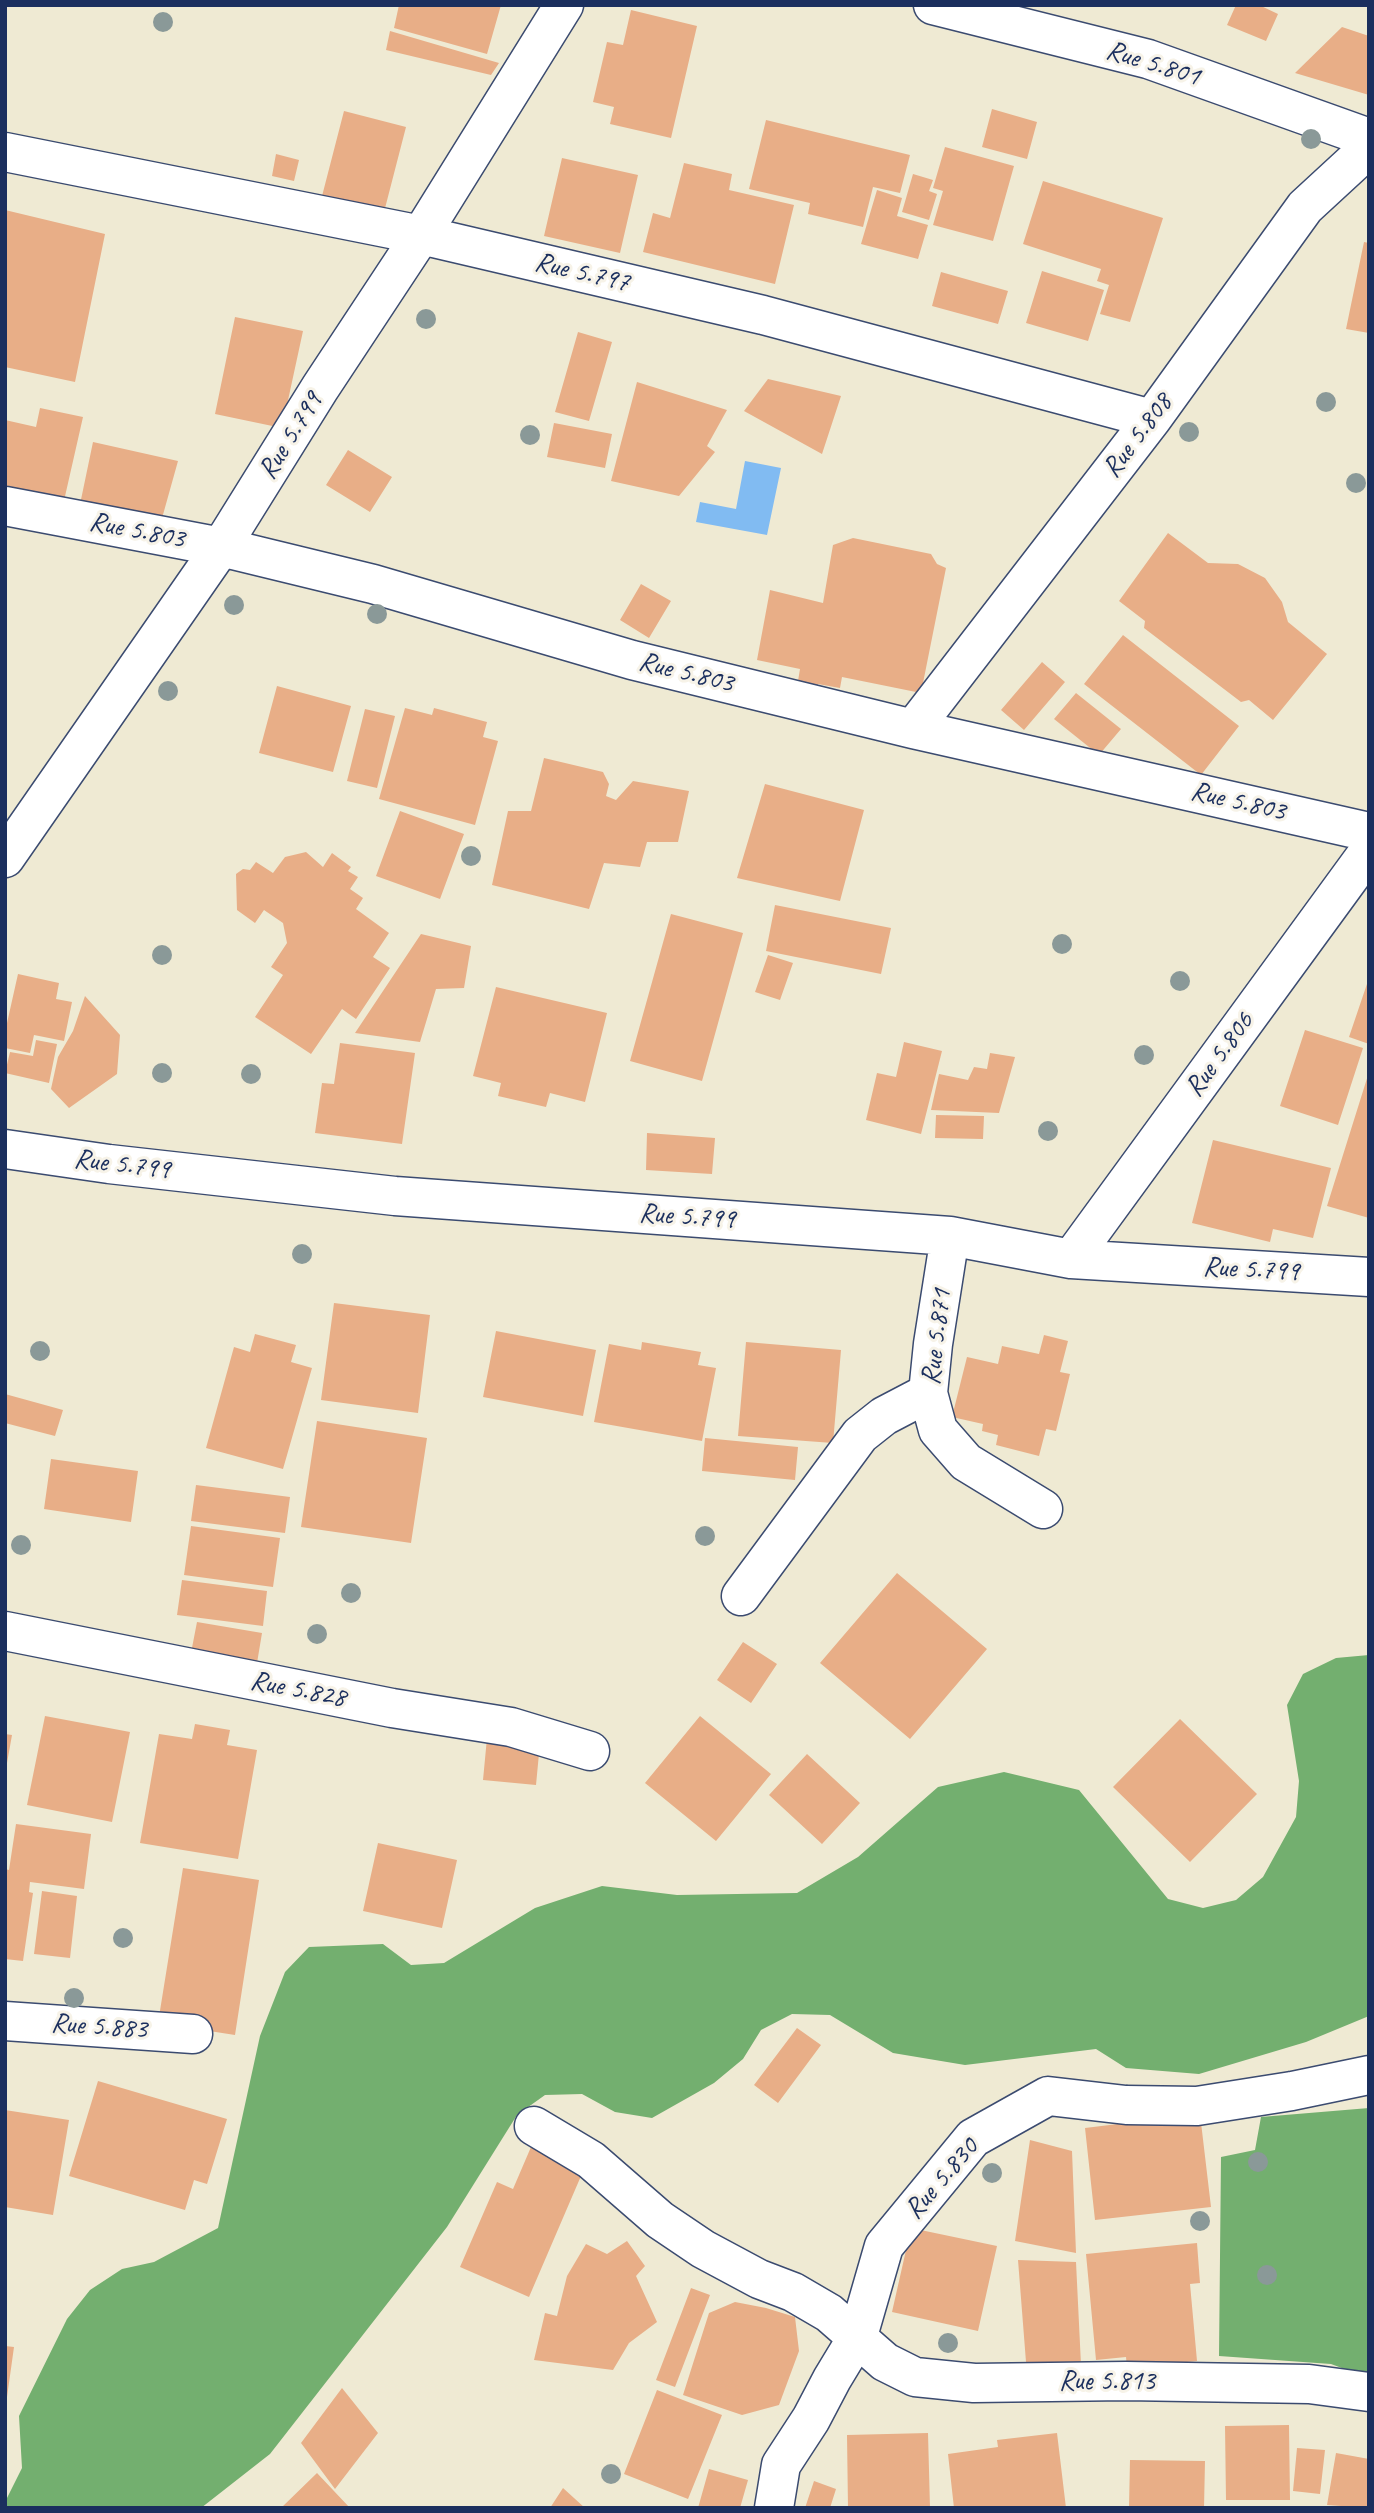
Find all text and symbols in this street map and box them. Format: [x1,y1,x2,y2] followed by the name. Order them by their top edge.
[1102,34,1204,94] street label: Rue 5.801
[531,246,633,300] street label: Rue 5.797
[251,386,331,486] street label: Rue 5.799
[1096,387,1180,485] street label: Rue 5.808
[86,505,188,557] street label: Rue 5.803
[635,645,737,701] street label: Rue 5.803
[1187,775,1289,829] street label: Rue 5.803
[1178,1006,1262,1104] street label: Rue 5.806
[72,1142,172,1188] street label: Rue 5.799
[638,1197,736,1237] street label: Rue 5.799
[1202,1251,1300,1289] street label: Rue 5.799
[914,1287,960,1387] street label: Rue 5.871
[247,1664,349,1716] street label: Rue 5.828
[50,2007,148,2047] street label: Rue 5.883
[898,2132,986,2226] street label: Rue 5.830
[1059,2365,1155,2399] street label: Rue 5.813

